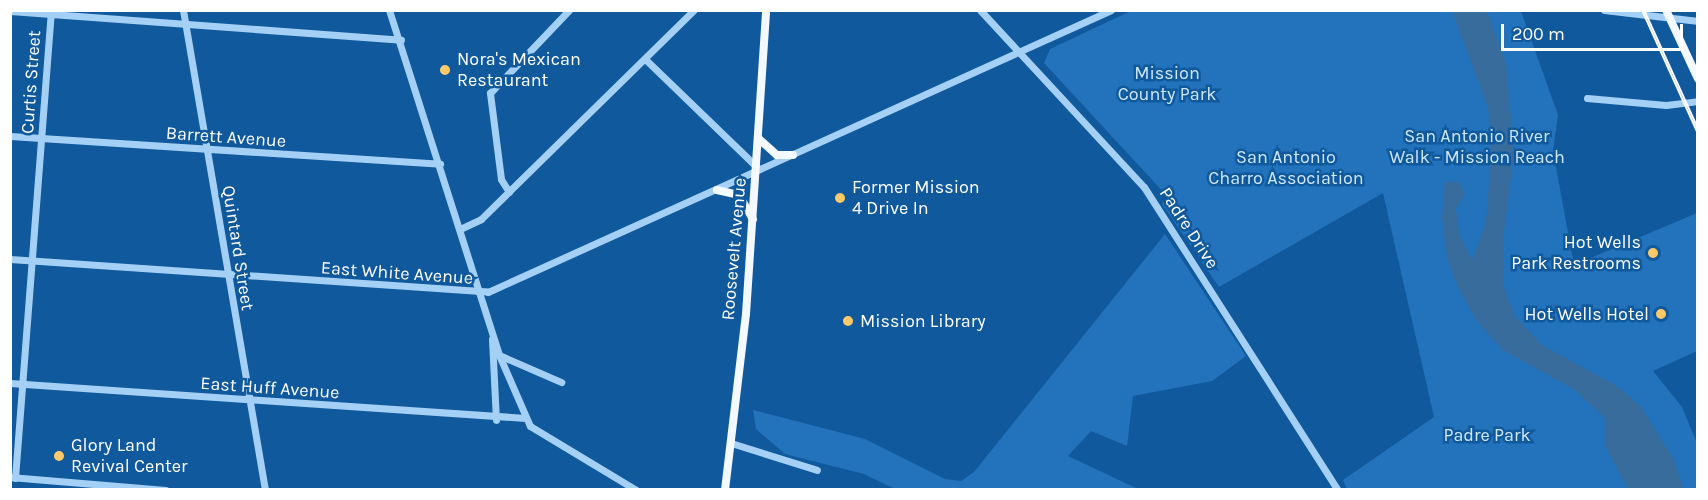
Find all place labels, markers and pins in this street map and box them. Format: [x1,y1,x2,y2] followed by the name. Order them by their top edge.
[457,49,581,92] place label: Nora's Mexican Restaurant
[438,63,452,77] marker: Nora's Mexican Restaurant
[852,177,980,219] place label: Former Mission 4 Drive In
[833,191,847,205] marker: Former Mission 4 Drive In
[1511,232,1641,274] place label: Hot Wells Park Restrooms
[1646,246,1660,260] marker: Hot Wells Park Restrooms
[1525,303,1649,325] place label: Hot Wells Hotel
[1654,307,1668,321] marker: Hot Wells Hotel
[860,310,986,332] place label: Mission Library
[841,314,855,328] marker: Mission Library
[71,435,188,478] place label: Glory Land Revival Center
[52,449,66,463] marker: Glory Land Revival Center

